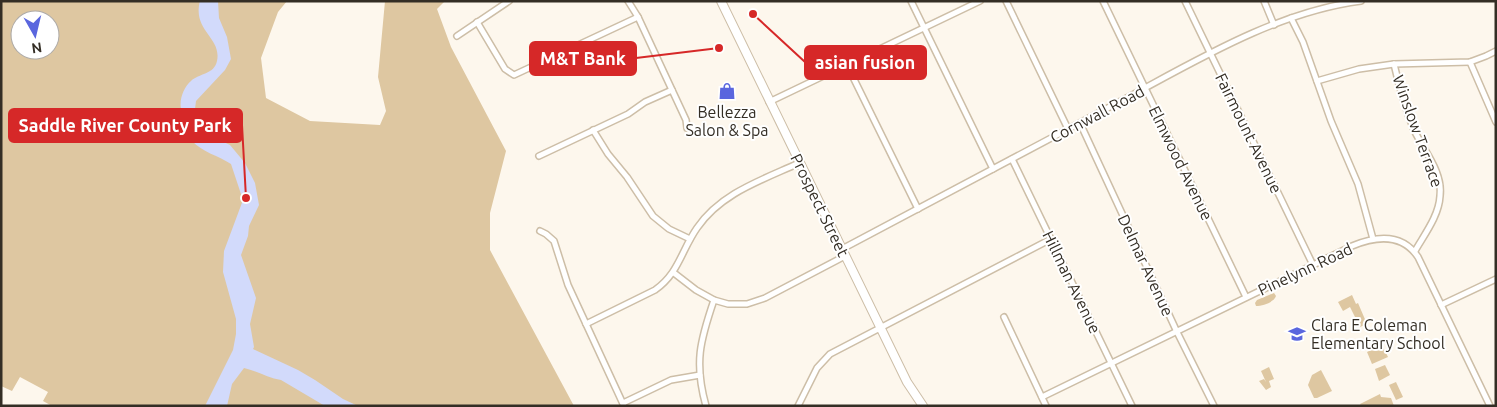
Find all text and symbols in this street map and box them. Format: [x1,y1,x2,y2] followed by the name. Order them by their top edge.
[10,10,60,60] north arrow
[31,39,43,57] text: N
[530,42,636,75] callout: M&T Bank
[805,46,926,79] callout: asian fusion
[540,48,626,68] text: M&T Bank
[815,52,915,72] text: asian fusion
[1212,70,1286,196] street label: Fairmount Avenue
[1389,72,1447,190] street label: Winslow Terrace
[717,81,737,101] shop icon: Bellezza Salon & Spa
[1047,82,1147,146] street label: Cornwall Road
[685,103,769,139] place label: Bellezza Salon & Spa
[1146,103,1216,223] street label: Elmwood Avenue
[9,109,242,142] callout: Saddle River County Park
[18,115,232,135] text: Saddle River County Park
[787,151,853,260] street label: Prospect Street
[1115,211,1177,319] street label: Delmar Avenue
[1039,228,1105,336] street label: Hillman Avenue
[1255,239,1355,299] street label: Pinelynn Road
[1311,316,1445,352] place label: Clara E Coleman Elementary School
[1287,324,1307,344] school or university icon: Clara E Coleman Elementary School

